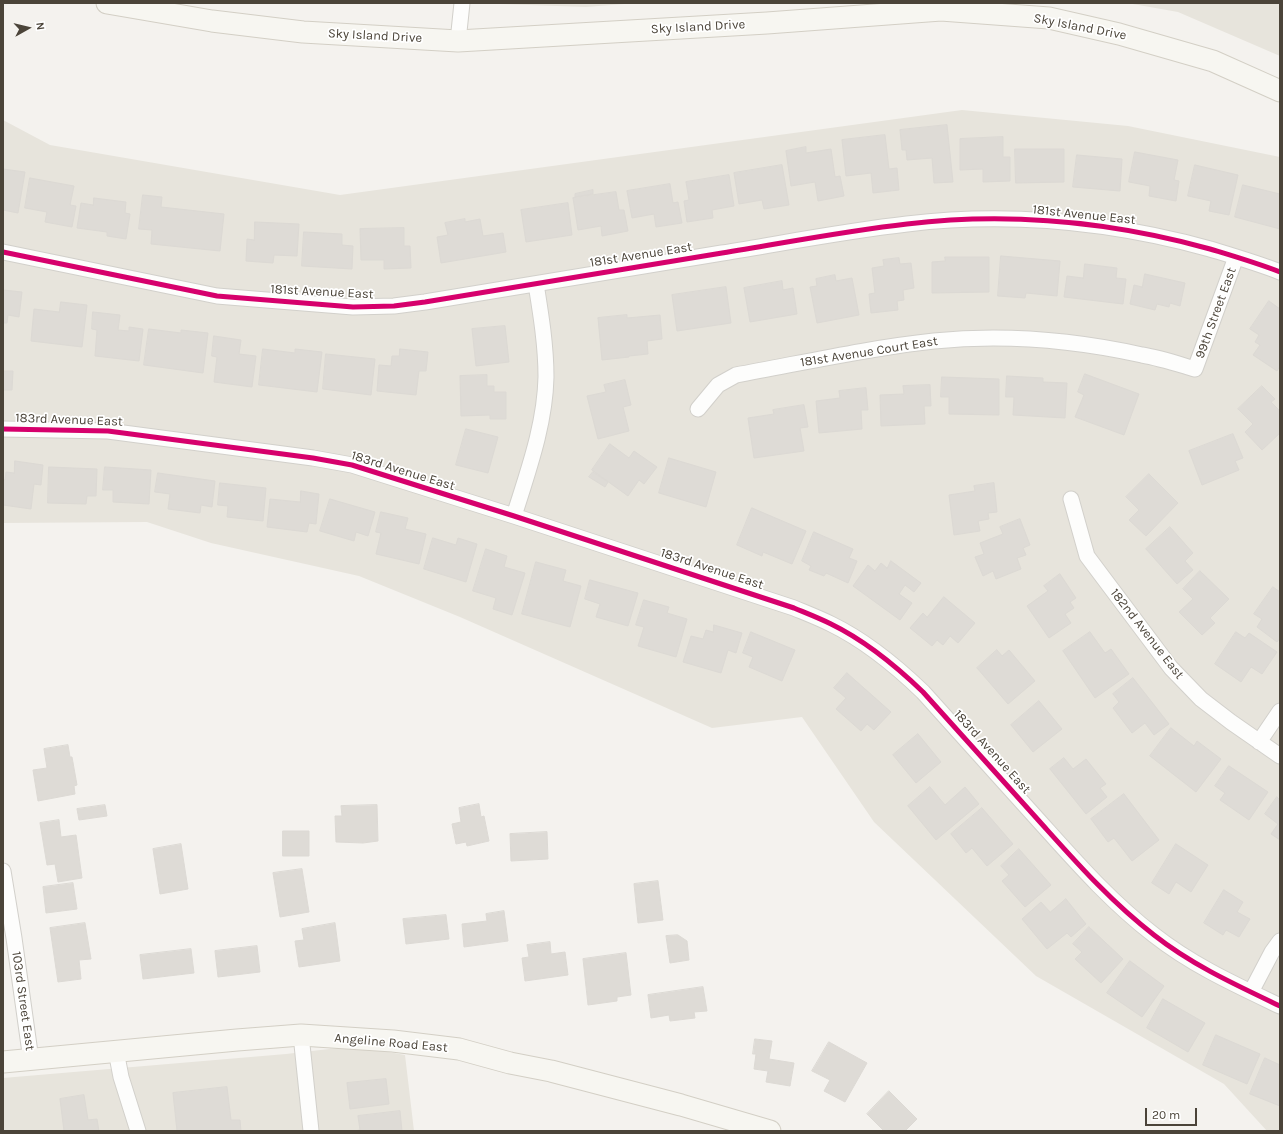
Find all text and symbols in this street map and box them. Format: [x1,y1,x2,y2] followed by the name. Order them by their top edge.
[8,8,48,48] north arrow
[1032,10,1128,44] street label: Sky Island Drive
[650,17,746,37] street label: Sky Island Drive
[33,21,47,31] text: N
[327,26,423,46] street label: Sky Island Drive
[1032,202,1136,228] street label: 181st Avenue East
[589,239,693,271] street label: 181st Avenue East
[1192,265,1240,361] street label: 99th Street East
[270,282,374,302] street label: 181st Avenue East
[799,333,939,371] street label: 181st Avenue Court East
[15,410,123,430] street label: 183rd Avenue East
[349,448,457,494] street label: 183rd Avenue East
[658,545,766,593] street label: 183rd Avenue East
[1107,586,1187,682] street label: 182nd Avenue East
[950,707,1034,797] street label: 183rd Avenue East
[8,950,38,1052] street label: 103rd Street East
[334,1030,448,1056] street label: Angeline Road East
[1147,1100,1199,1126] scale bar
[1152,1108,1180,1122] text: 20 m

